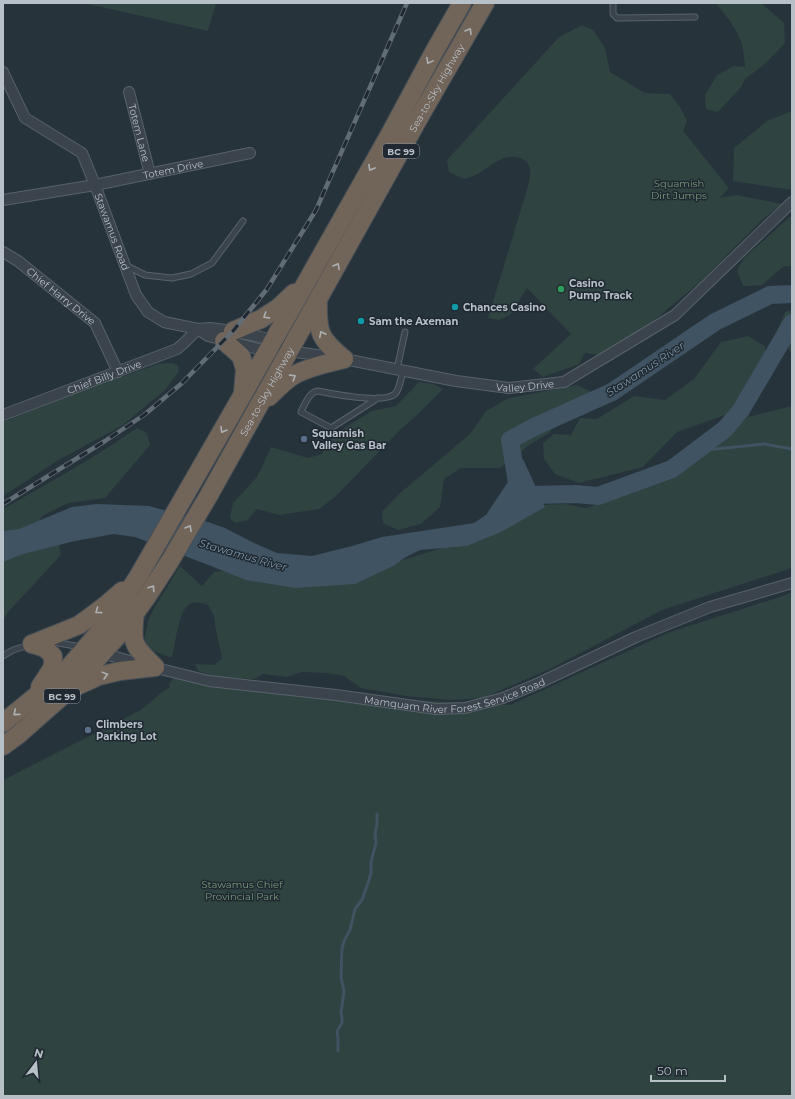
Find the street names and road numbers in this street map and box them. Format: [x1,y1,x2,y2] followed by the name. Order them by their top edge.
[406,41,467,134] street label: Sea-to-Sky Highway
[126,102,153,163] street label: Totem Lane
[383,144,419,158] road number: BC 99
[142,156,204,181] street label: Totem Drive
[92,191,133,272] street label: Stawamus Road
[24,264,98,327] street label: Chief Harry Drive
[237,344,297,438] street label: Sea-to-Sky Highway
[65,357,143,397] street label: Chief Billy Drive
[495,377,554,395] street label: Valley Drive
[364,675,547,716] street label: Mamquam River Forest Service Road
[44,689,80,703] road number: BC 99

